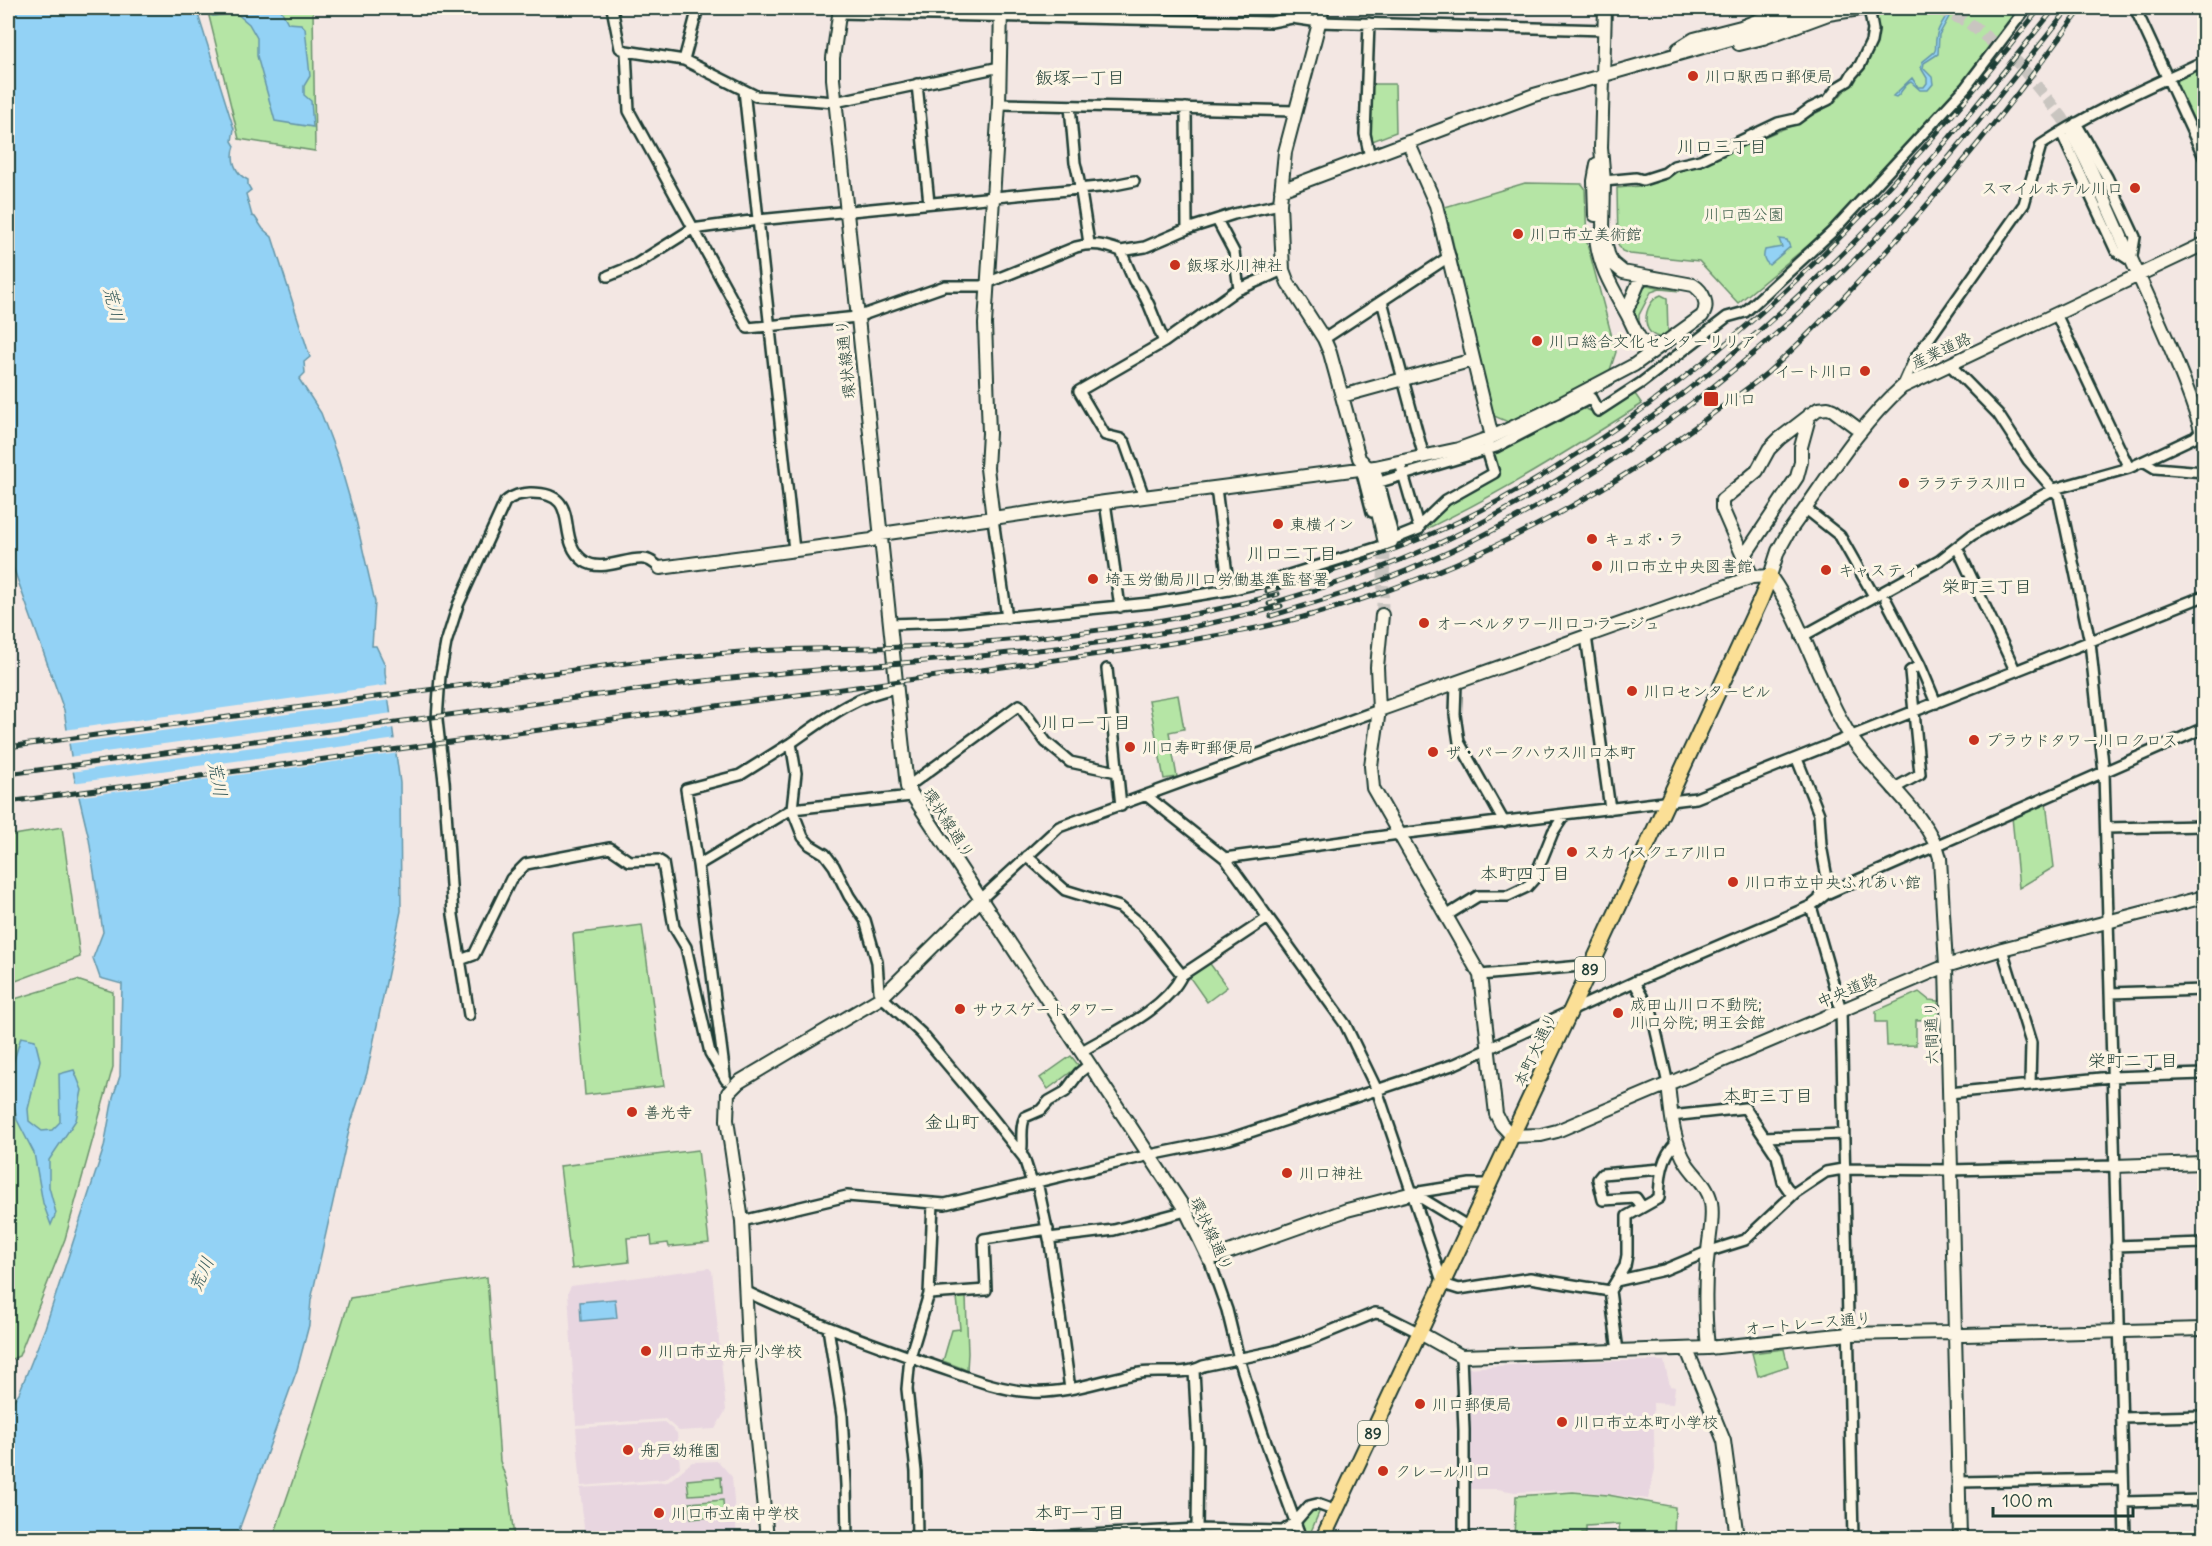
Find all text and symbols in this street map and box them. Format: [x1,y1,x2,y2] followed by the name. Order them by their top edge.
[1035,66,1125,89] district label: 飯塚一丁目
[1705,66,1833,86] place label: 川口駅西口郵便局
[1686,69,1700,83] marker: 川口駅西口郵便局
[1677,135,1767,158] district label: 川口三丁目
[1982,178,2123,198] place label: スマイルホテル川口
[2128,181,2142,195] marker: スマイルホテル川口
[1704,204,1784,224] park label: 川口西公園
[1530,224,1642,244] place label: 川口市立美術館
[1511,227,1525,241] marker: 川口市立美術館
[1187,255,1283,275] place label: 飯塚氷川神社
[1168,258,1182,272] marker: 飯塚氷川神社
[99,284,129,324] water label: 荒川
[831,318,859,400] street label: 環状線通り
[1908,327,1974,373] street label: 産業道路
[1549,331,1756,351] place label: 川口総合文化センターリリア
[1530,334,1544,348] marker: 川口総合文化センターリリア
[1774,361,1853,381] place label: イート川口
[1858,364,1872,378] marker: イート川口
[1724,389,1756,409] place label: 川口
[1702,390,1720,408] marker: 川口
[1916,473,2027,493] place label: ララテラス川口
[1897,476,1911,490] marker: ララテラス川口
[1290,514,1354,534] place label: 東横イン
[1271,517,1285,531] marker: 東横イン
[1604,529,1684,549] place label: キュポ・ラ
[1585,532,1599,546] marker: キュポ・ラ
[1247,542,1337,565] district label: 川口二丁目
[1609,556,1753,576] place label: 川口市立中央図書館
[1590,559,1604,573] marker: 川口市立中央図書館
[1838,560,1919,580] place label: キャスティ
[1819,563,1833,577] marker: キャスティ
[1105,569,1329,589] place label: 埼玉労働局川口労働基準監督署
[1086,572,1100,586] marker: 埼玉労働局川口労働基準監督署
[1942,575,2032,598] district label: 栄町三丁目
[1436,613,1660,633] place label: オーベルタワー川口コラージュ
[1417,616,1431,630] marker: オーベルタワー川口コラージュ
[1644,681,1771,701] place label: 川口センタービル
[1625,684,1639,698] marker: 川口センタービル
[1041,711,1131,734] district label: 川口一丁目
[1986,730,2178,750] place label: プラウドタワー川口クロス
[1967,733,1981,747] marker: プラウドタワー川口クロス
[1142,737,1254,757] place label: 川口寿町郵便局
[1123,740,1137,754] marker: 川口寿町郵便局
[1445,742,1636,762] place label: ザ・パークハウス川口本町
[1426,745,1440,759] marker: ザ・パークハウス川口本町
[203,759,233,799] water label: 荒川
[919,784,979,862] street label: 環状線通り
[1584,842,1727,862] place label: スカイスクエア川口
[1565,845,1579,859] marker: スカイスクエア川口
[1480,862,1570,885] district label: 本町四丁目
[1745,872,1921,892] place label: 川口市立中央ふれあい館
[1726,875,1740,889] marker: 川口市立中央ふれあい館
[1575,957,1605,981] road number: 89
[1814,968,1880,1012] street label: 中央道路
[1630,994,1766,1032] place label: 成田山川口不動院; 川口分院; 明王会館
[972,999,1115,1019] place label: サウスゲートタワー
[1920,1001,1942,1065] street label: 六間通り
[953,1002,967,1016] marker: サウスゲートタワー
[1611,1006,1625,1020] marker: 成田山川口不動院; 川口分院; 明王会館
[1509,1009,1561,1089] street label: 本町大通り
[2088,1049,2178,1072] district label: 栄町二丁目
[1723,1084,1813,1107] district label: 本町三丁目
[644,1102,692,1122] place label: 善光寺
[625,1105,639,1119] marker: 善光寺
[925,1110,979,1133] district label: 金山町
[1299,1163,1363,1183] place label: 川口神社
[1280,1166,1294,1180] marker: 川口神社
[1186,1194,1238,1274] street label: 環状線通り
[183,1253,219,1295] water label: 荒川
[1744,1307,1872,1339] street label: オートレース通り
[658,1341,802,1361] place label: 川口市立舟戸小学校
[639,1344,653,1358] marker: 川口市立舟戸小学校
[1432,1394,1512,1414] place label: 川口郵便局
[1413,1397,1427,1411] marker: 川口郵便局
[1574,1412,1718,1432] place label: 川口市立本町小学校
[1555,1415,1569,1429] marker: 川口市立本町小学校
[1358,1421,1388,1445] road number: 89
[640,1440,720,1460] place label: 舟戸幼稚園
[621,1443,635,1457] marker: 舟戸幼稚園
[1395,1461,1491,1481] place label: クレール川口
[1376,1464,1390,1478] marker: クレール川口
[1993,1480,2132,1518] scale bar
[2002,1489,2053,1512] text: 100 m
[1035,1501,1125,1524] district label: 本町一丁目
[671,1503,799,1523] place label: 川口市立南中学校
[652,1506,666,1520] marker: 川口市立南中学校

